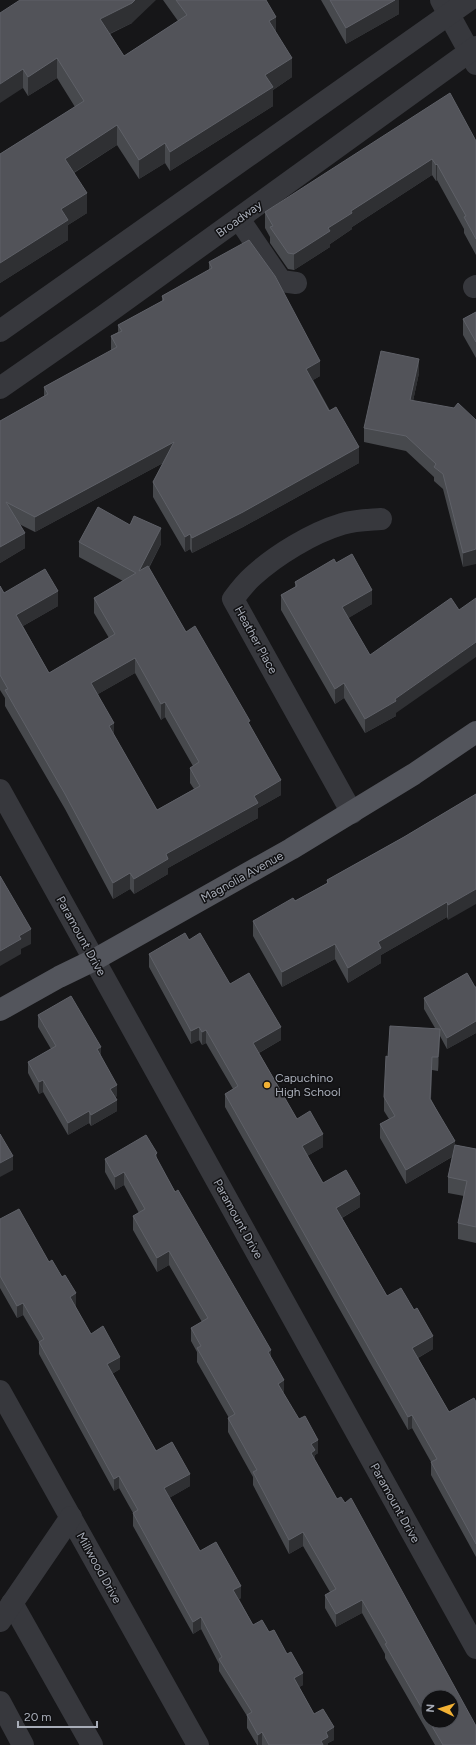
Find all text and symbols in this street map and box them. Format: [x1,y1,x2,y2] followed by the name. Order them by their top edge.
[213,197,265,240] street label: Broadway
[232,604,281,677] street label: Heather Place
[198,848,286,905] street label: Magnolia Avenue
[53,894,109,979] street label: Paramount Drive
[275,1071,341,1099] place label: Capuchino High School
[262,1080,272,1090] marker: Capuchino High School
[210,1177,266,1262] street label: Paramount Drive
[367,1461,423,1546] street label: Paramount Drive
[74,1530,125,1606] street label: Millwood Drive
[420,1689,460,1729] north arrow
[18,1703,97,1729] scale bar
[424,1704,437,1713] text: N
[24,1710,52,1724] text: 20 m

